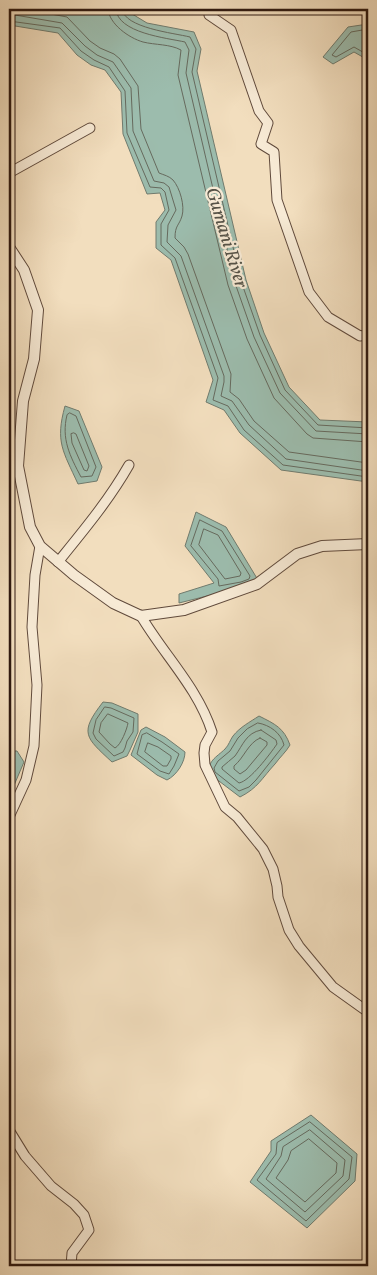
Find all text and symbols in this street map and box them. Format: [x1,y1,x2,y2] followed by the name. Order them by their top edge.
[198,185,254,292] water label: Gumani River

